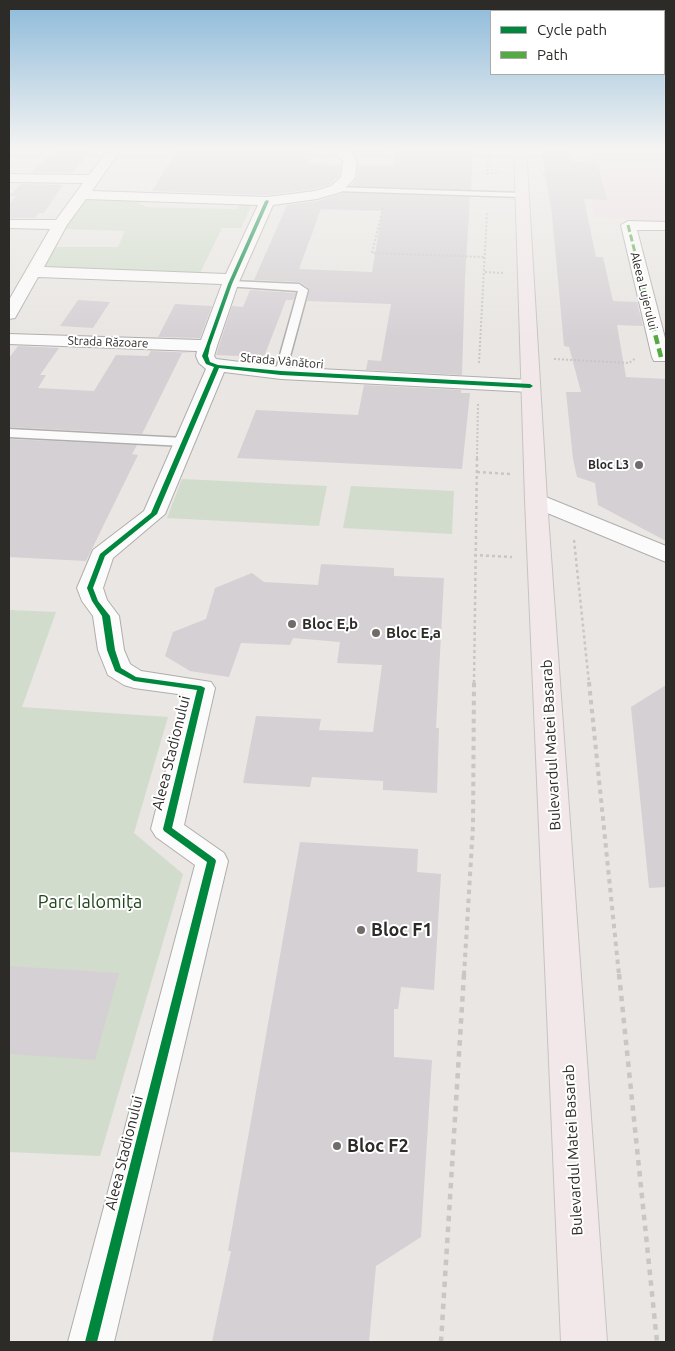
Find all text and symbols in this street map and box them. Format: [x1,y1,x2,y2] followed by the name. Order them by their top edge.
[490,10,665,75] legend
[537,21,607,38] text: Cycle path
[537,46,568,63] text: Path
[627,250,661,332] street label: Aleea Lujerului
[67,333,149,351] street label: Strada Răzoare
[240,350,324,372] street label: Strada Vânători
[588,458,629,472] place label: Bloc L3
[633,459,645,471] marker: Bloc L3
[302,615,358,633] place label: Bloc E,b
[286,618,298,630] marker: Bloc E,b
[386,624,441,642] place label: Bloc E,a
[370,627,382,639] marker: Bloc E,a
[538,659,564,831] street label: Bulevardul Matei Basarab
[148,694,194,812] street label: Aleea Stadionului
[38,891,142,913] park label: Parc Ialomița
[371,919,433,941] place label: Bloc F1
[355,924,367,936] marker: Bloc F1
[560,1064,586,1236] street label: Bulevardul Matei Basarab
[101,1094,147,1212] street label: Aleea Stadionului
[347,1135,409,1157] place label: Bloc F2
[331,1140,343,1152] marker: Bloc F2

